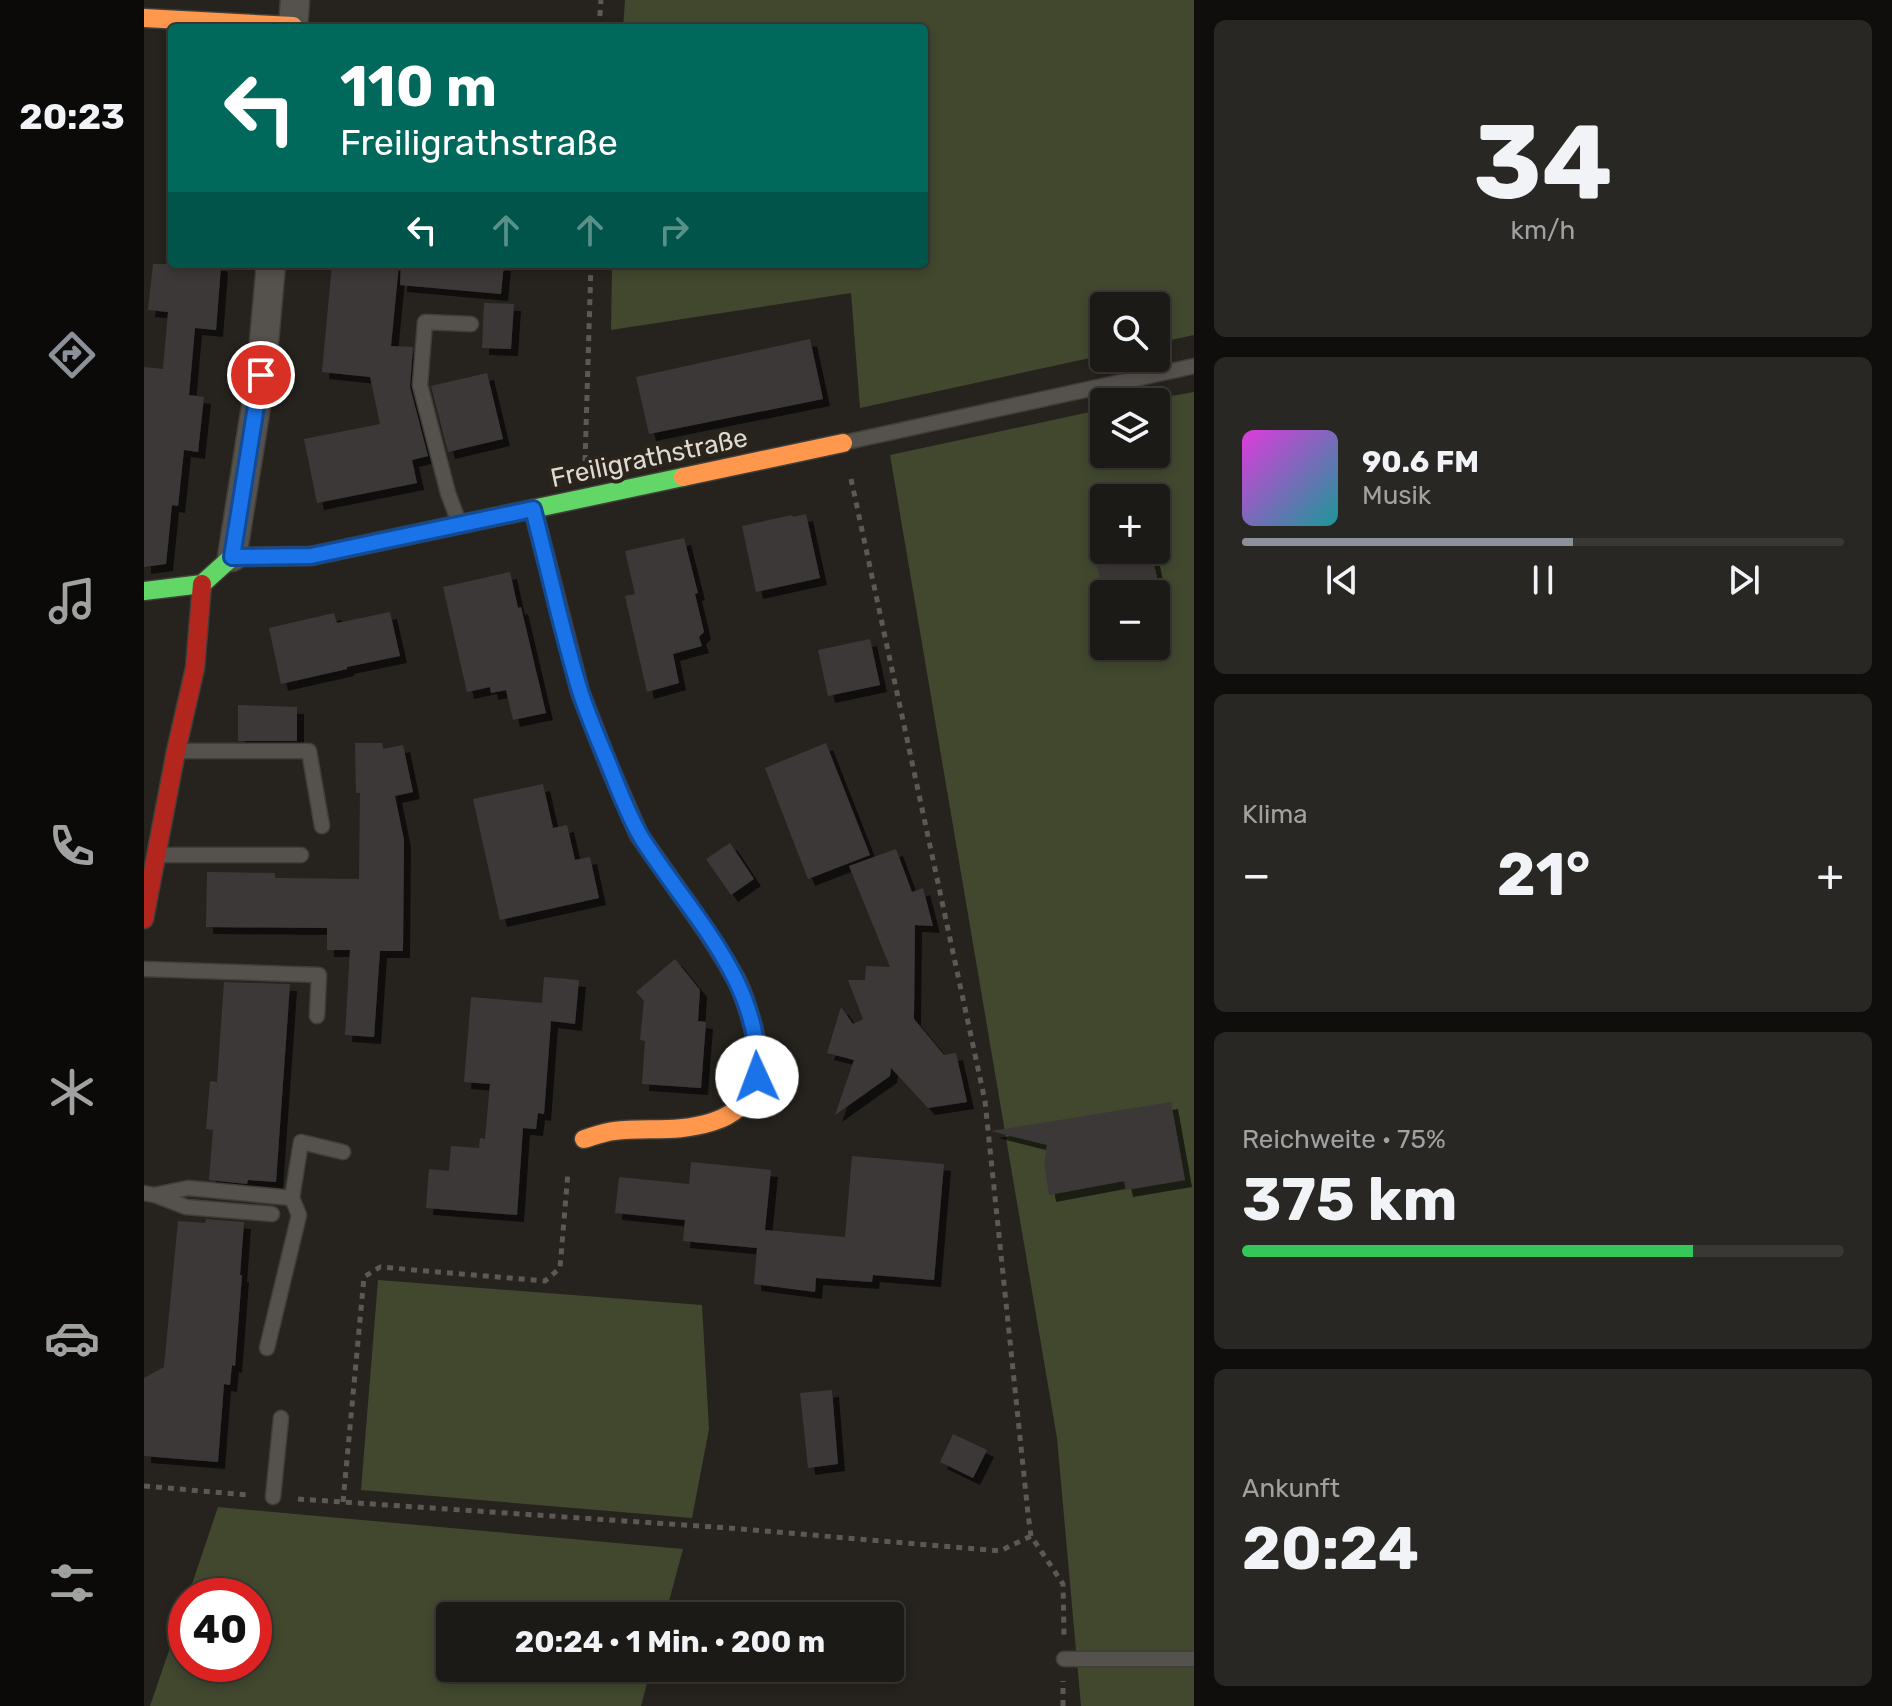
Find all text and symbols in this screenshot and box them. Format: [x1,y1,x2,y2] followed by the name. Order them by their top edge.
[340,54,497,120] text: 110 m
[208,56,312,160] icon: left
[19,95,125,138] text: 20:23
[1473,101,1613,224] text: 34
[340,121,618,164] text: Freiligrathstraße
[400,208,444,252] icon: left
[484,208,528,252] icon: ahead
[568,208,612,252] icon: ahead
[652,208,696,252] icon: right
[1511,215,1575,246] text: km/h
[1090,292,1170,660] map controls
[1090,292,1170,372] button: search
[44,327,100,383] icon: directions
[227,341,295,409] pin
[239,353,283,397] icon: arrive
[1090,388,1170,468] button: layers
[548,422,750,494] street label: Freiligrathstraße
[1362,444,1479,480] text: 90.6 FM
[1362,480,1431,511] text: Musik
[1090,484,1170,564] button: +
[1320,558,1364,602] icon: previous
[1521,558,1565,602] icon: pause
[1722,558,1766,602] icon: next
[44,573,100,629] icon: music
[1090,580,1170,660] button: −
[1242,799,1308,830] text: Klima
[44,818,100,874] icon: phone
[1497,839,1590,910] text: 21°
[1242,849,1271,901] text: −
[1817,849,1844,901] text: +
[715,1035,799,1119] position arrow
[44,1064,100,1120] icon: climate
[1242,1124,1446,1155] text: Reichweite · 75%
[1242,1164,1458,1235] text: 375 km
[44,1310,100,1366] icon: car
[1242,1473,1340,1504] text: Ankunft
[1242,1513,1419,1584] text: 20:24
[44,1555,100,1611] icon: filters
[168,1578,272,1682] speed limit sign: 40
[515,1624,825,1660] text: 20:24 · 1 Min. · 200 m

